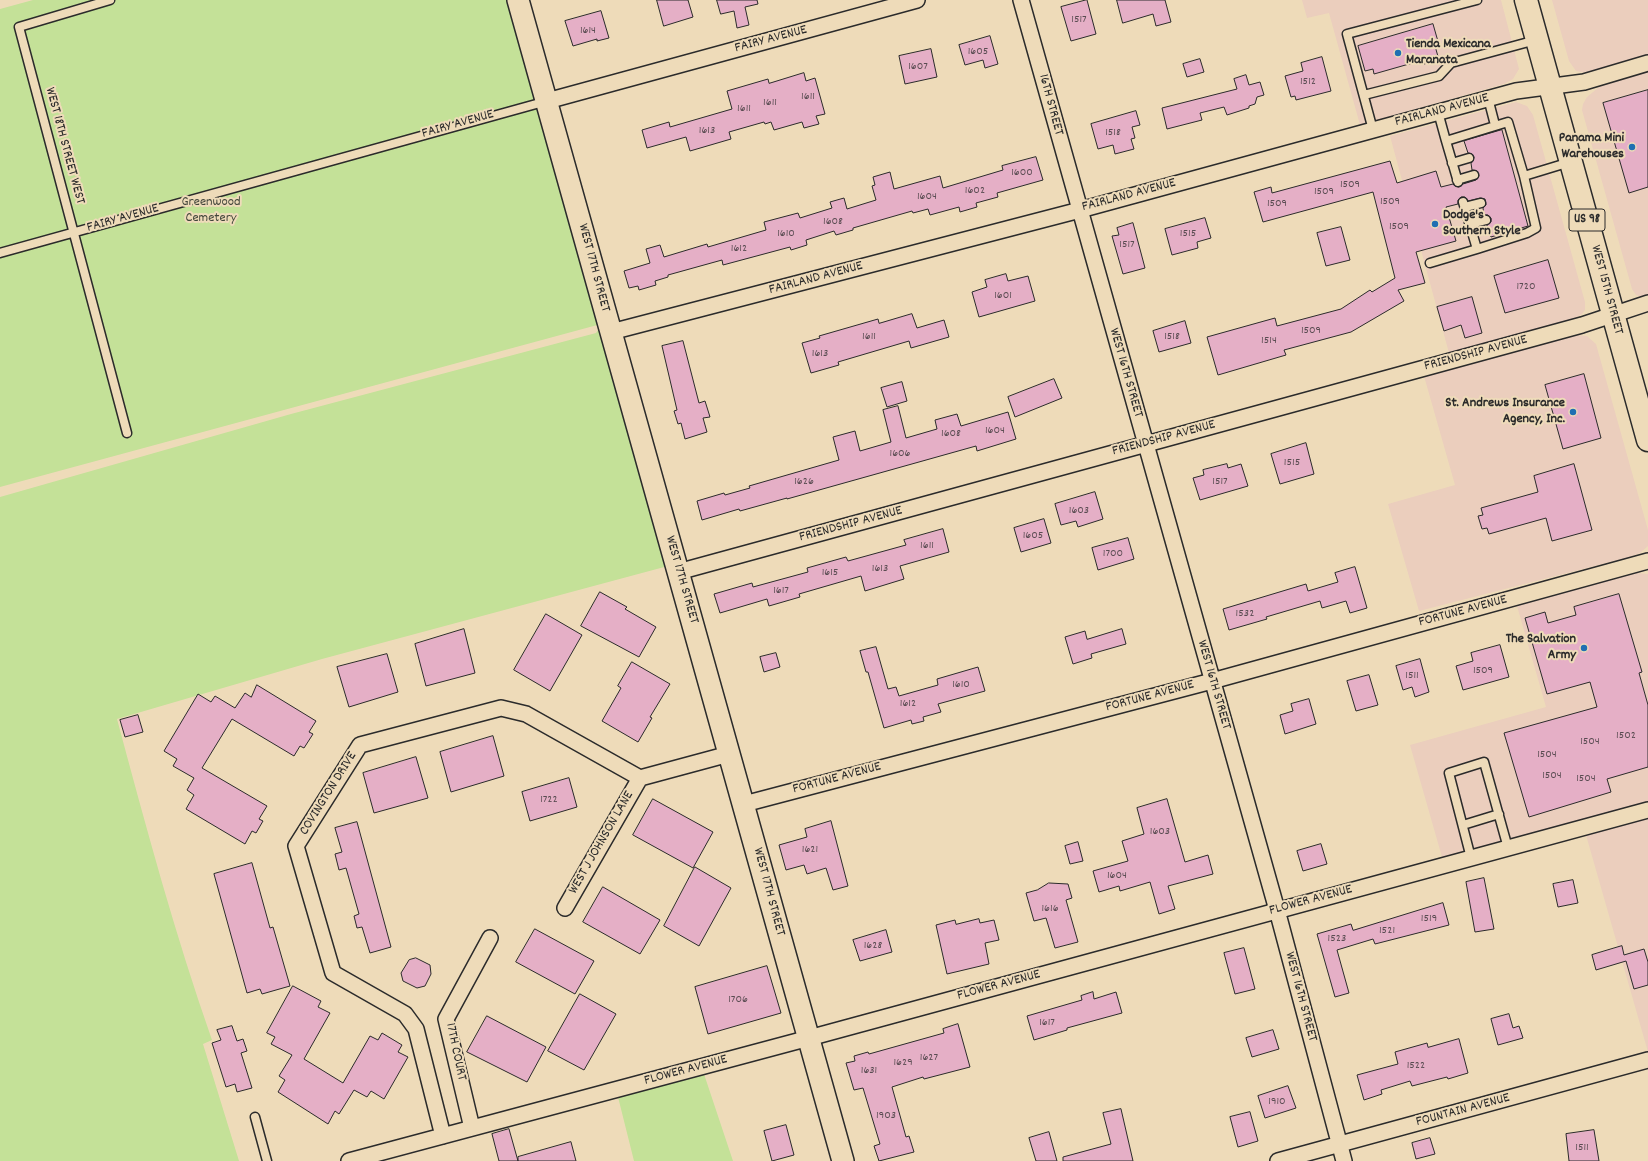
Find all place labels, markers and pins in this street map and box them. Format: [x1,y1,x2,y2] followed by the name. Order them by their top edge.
[1406,37,1490,70] place label: Tienda Mexicana Maranata
[1393,48,1403,58] marker: Tienda Mexicana Maranata
[1559,131,1624,164] place label: Panama Mini Warehouses
[1627,142,1637,152] marker: Panama Mini Warehouses
[1443,208,1521,240] place label: Dodge's Southern Style
[1430,219,1440,229] marker: Dodge's Southern Style
[1445,396,1565,428] place label: St. Andrews Insurance Agency, Inc.
[1568,407,1578,417] marker: St. Andrews Insurance Agency, Inc.
[1506,632,1576,664] place label: The Salvation Army
[1579,643,1589,653] marker: The Salvation Army

